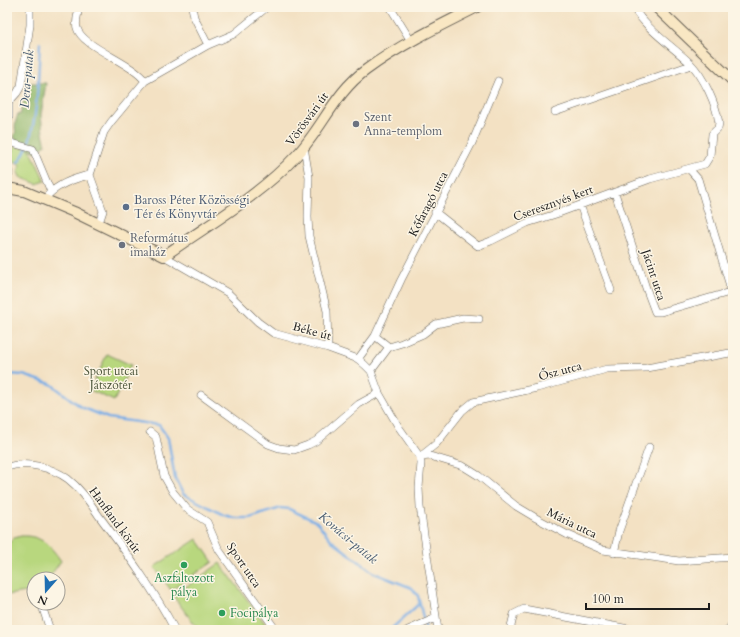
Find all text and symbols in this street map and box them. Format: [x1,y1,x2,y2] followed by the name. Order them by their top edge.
[15,48,39,109] water label: Dera-patak
[282,89,332,149] street label: Vörösvári út
[364,109,443,139] place label: Szent Anna-templom
[351,119,361,129] marker: Szent Anna-templom
[405,168,452,239] street label: Kőfaragó utca
[511,181,595,225] street label: Cseresznyés kert
[134,192,250,222] place label: Baross Péter Közösségi Tér és Könyvtár
[121,202,131,212] marker: Baross Péter Közösségi Tér és Könyvtár
[130,230,188,260] place label: Református imaház
[117,240,127,250] marker: Református imaház
[638,245,670,303] street label: Jácint utca
[291,318,333,344] street label: Béke út
[536,356,584,384] street label: Ősz utca
[84,363,139,393] park label: Sport utcai Játszótér
[86,484,145,556] street label: Hanfland körút
[544,504,600,542] street label: Mária utca
[315,508,382,568] water label: Kovácsi-patak
[223,539,265,591] street label: Sport utca
[179,560,189,570] marker: Aszfaltozott pálya
[154,570,214,600] place label: Aszfaltozott pálya
[26,571,66,611] north arrow
[586,585,709,611] scale bar
[35,591,50,609] text: N
[592,591,625,607] text: 100 m
[230,605,279,621] place label: Focipálya
[217,608,227,618] marker: Focipálya

